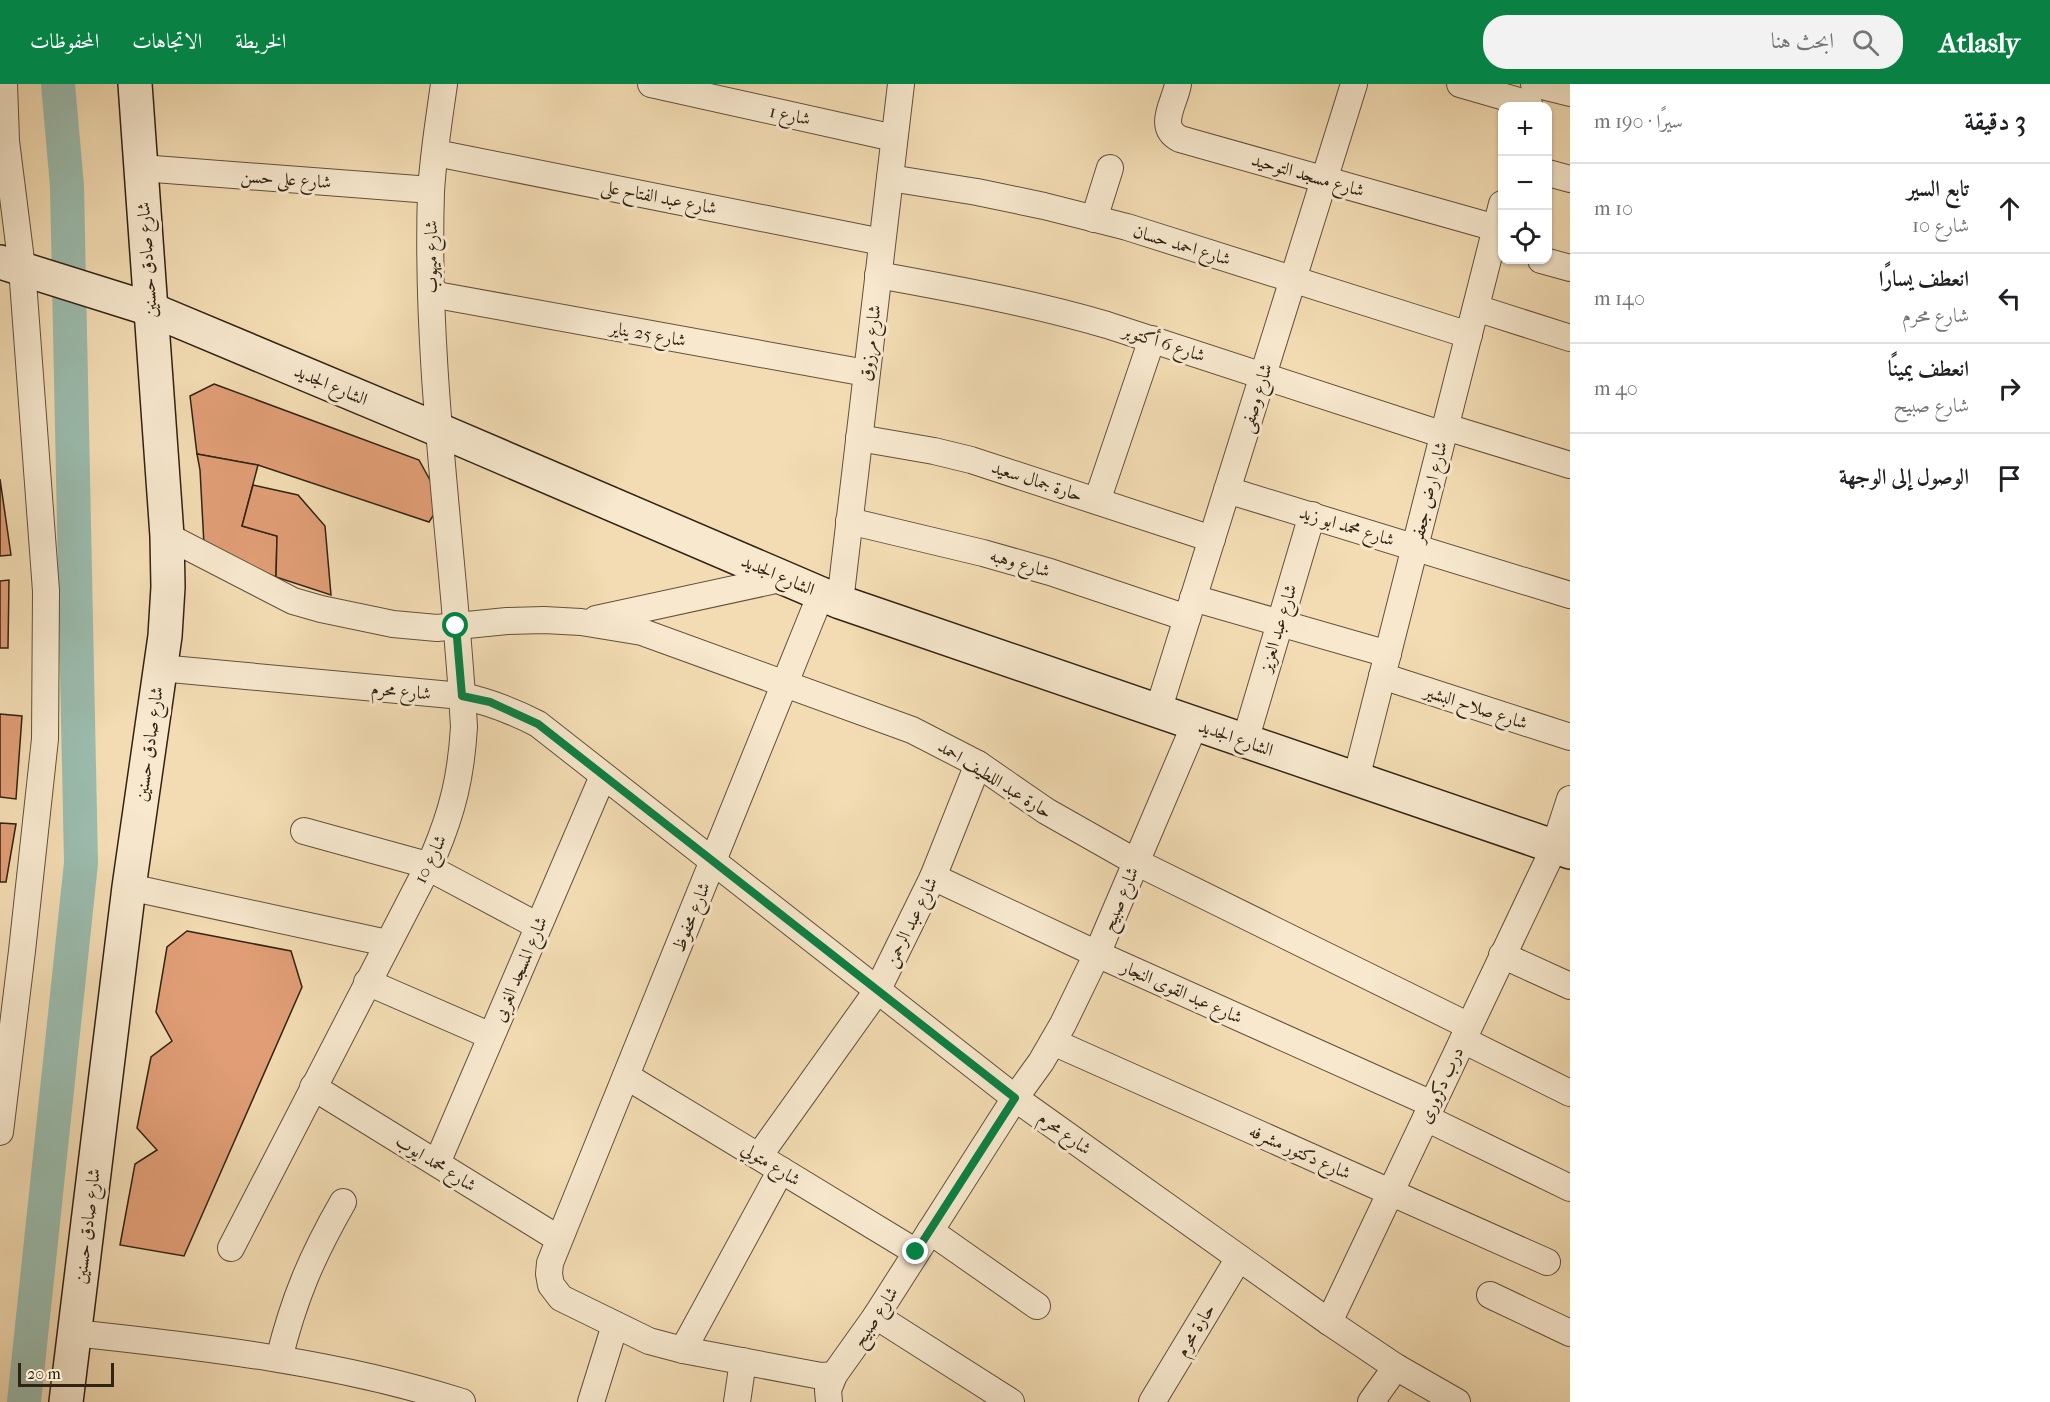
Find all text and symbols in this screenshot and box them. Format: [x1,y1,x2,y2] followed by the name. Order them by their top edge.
[1483,15,1903,69] search box
[1849,26,1882,59] icon: search
[1939,26,2020,59] text: Atlasly
[1771,28,1834,54] text: ابحث هنا
[30,29,99,53] text: المحفوظات
[132,29,202,53] text: الاتجاهات
[235,29,286,53] text: الخريطة
[767,101,812,134] street label: شارع 1
[1498,102,1552,264] map controls
[1498,102,1552,156] button: +
[1964,106,2026,137] text: 3 دقيقة
[1594,110,1683,133] text: سيرًا · 190 m
[1248,149,1367,205] street label: شارع مسجد التوحيد
[1498,156,1552,210] button: −
[240,166,332,197] street label: شارع على حسن
[598,176,719,224] street label: شارع عبد الفتاح على
[1907,176,1969,202] text: تابع السير
[1993,192,2026,225] icon: ahead
[1594,197,1633,220] text: 10 m
[133,201,166,319] street label: شارع صادق حسنين
[1498,210,1552,264] button: locate
[1912,214,1969,237] text: شارع 10
[421,220,446,294] street label: شارع ميهوب
[1129,221,1233,274] street label: شارع احمد حسان
[1879,266,1969,292] text: انعطف يسارًا
[1993,282,2026,315] icon: left
[1594,287,1645,310] text: 140 m
[855,304,890,383] street label: شارع مرزوق
[1902,304,1969,327] text: شارع محرم
[605,317,688,355] street label: شارع 25 يناير
[1117,317,1209,370] street label: شارع 6 أكتوبر
[1888,356,1969,382] text: انعطف يمينًا
[289,361,371,414] street label: الشارع الجديد
[1236,361,1281,436] street label: شارع وصفى
[1993,372,2026,405] icon: right
[1594,377,1638,400] text: 40 m
[1893,394,1969,417] text: شارع صبيح
[1406,439,1456,548] street label: شارع ارض جعفر
[989,457,1085,506] street label: حارة جمال سعيد
[1993,462,2026,495] icon: arrive
[1839,464,1969,490] text: الوصول إلى الوجهة
[1296,502,1397,555] street label: شارع محمد ابو زيد
[986,545,1052,586] street label: شارع وهبه
[736,551,818,604] street label: الشارع الجديد
[1255,582,1306,677] street label: شارع عبد العزيز
[442,612,468,638] route start
[370,678,432,710] street label: شارع محرم
[1418,680,1530,739] street label: شارع صلاح البشير
[131,685,172,804] street label: شارع صادق حسنين
[1194,716,1276,765] street label: الشارع الجديد
[934,736,1056,823] street label: حارة عبد اللطيف احمد
[410,832,455,889] street label: شارع 10
[1098,864,1148,937] street label: شارع صبيح
[881,874,946,972] street label: شارع عبد الرحمن
[668,879,719,957] street label: شارع محفوظ
[489,913,556,1026] street label: شارع المسجد الغربى
[1114,956,1246,1032] street label: شارع عبد القوى النجار
[1415,1044,1468,1127] street label: درب دكرورى
[1031,1107,1095,1164] street label: شارع محرم
[1244,1121,1354,1188] street label: شارع دكتور مشرفه
[390,1130,480,1200] street label: شارع محمد ايوب
[735,1138,804,1194] street label: شارع متولي
[70,1167,109,1285] street label: شارع صادق حسنين
[902,1238,928,1264] route end
[848,1283,907,1354] street label: شارع صبيح
[1172,1300,1224,1363] street label: حارة محرم
[18,1360,114,1388] scale bar
[27,1364,61,1383] text: 20 m

